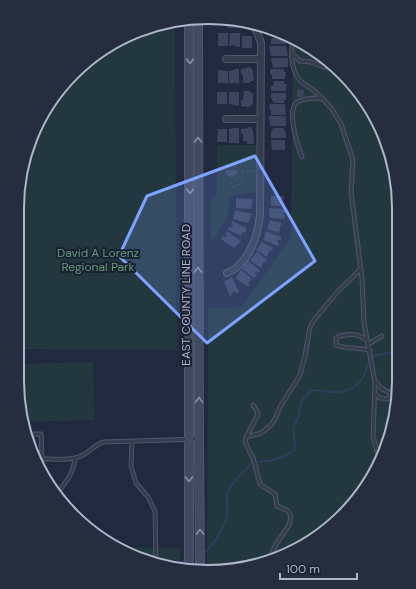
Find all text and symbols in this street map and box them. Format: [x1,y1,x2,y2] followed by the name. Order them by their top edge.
[185,58,194,64] one-way arrow
[194,137,202,143] one-way arrow
[186,188,194,194] one-way arrow
[178,224,194,366] street label: EAST COUNTY LINE ROAD
[57,245,139,275] park label: David A Lorenz Regional Park
[194,267,202,273] one-way arrow
[195,397,203,403] one-way arrow
[185,476,193,482] one-way arrow
[196,529,204,535] one-way arrow
[280,555,357,581] scale bar
[286,561,320,577] text: 100 m

